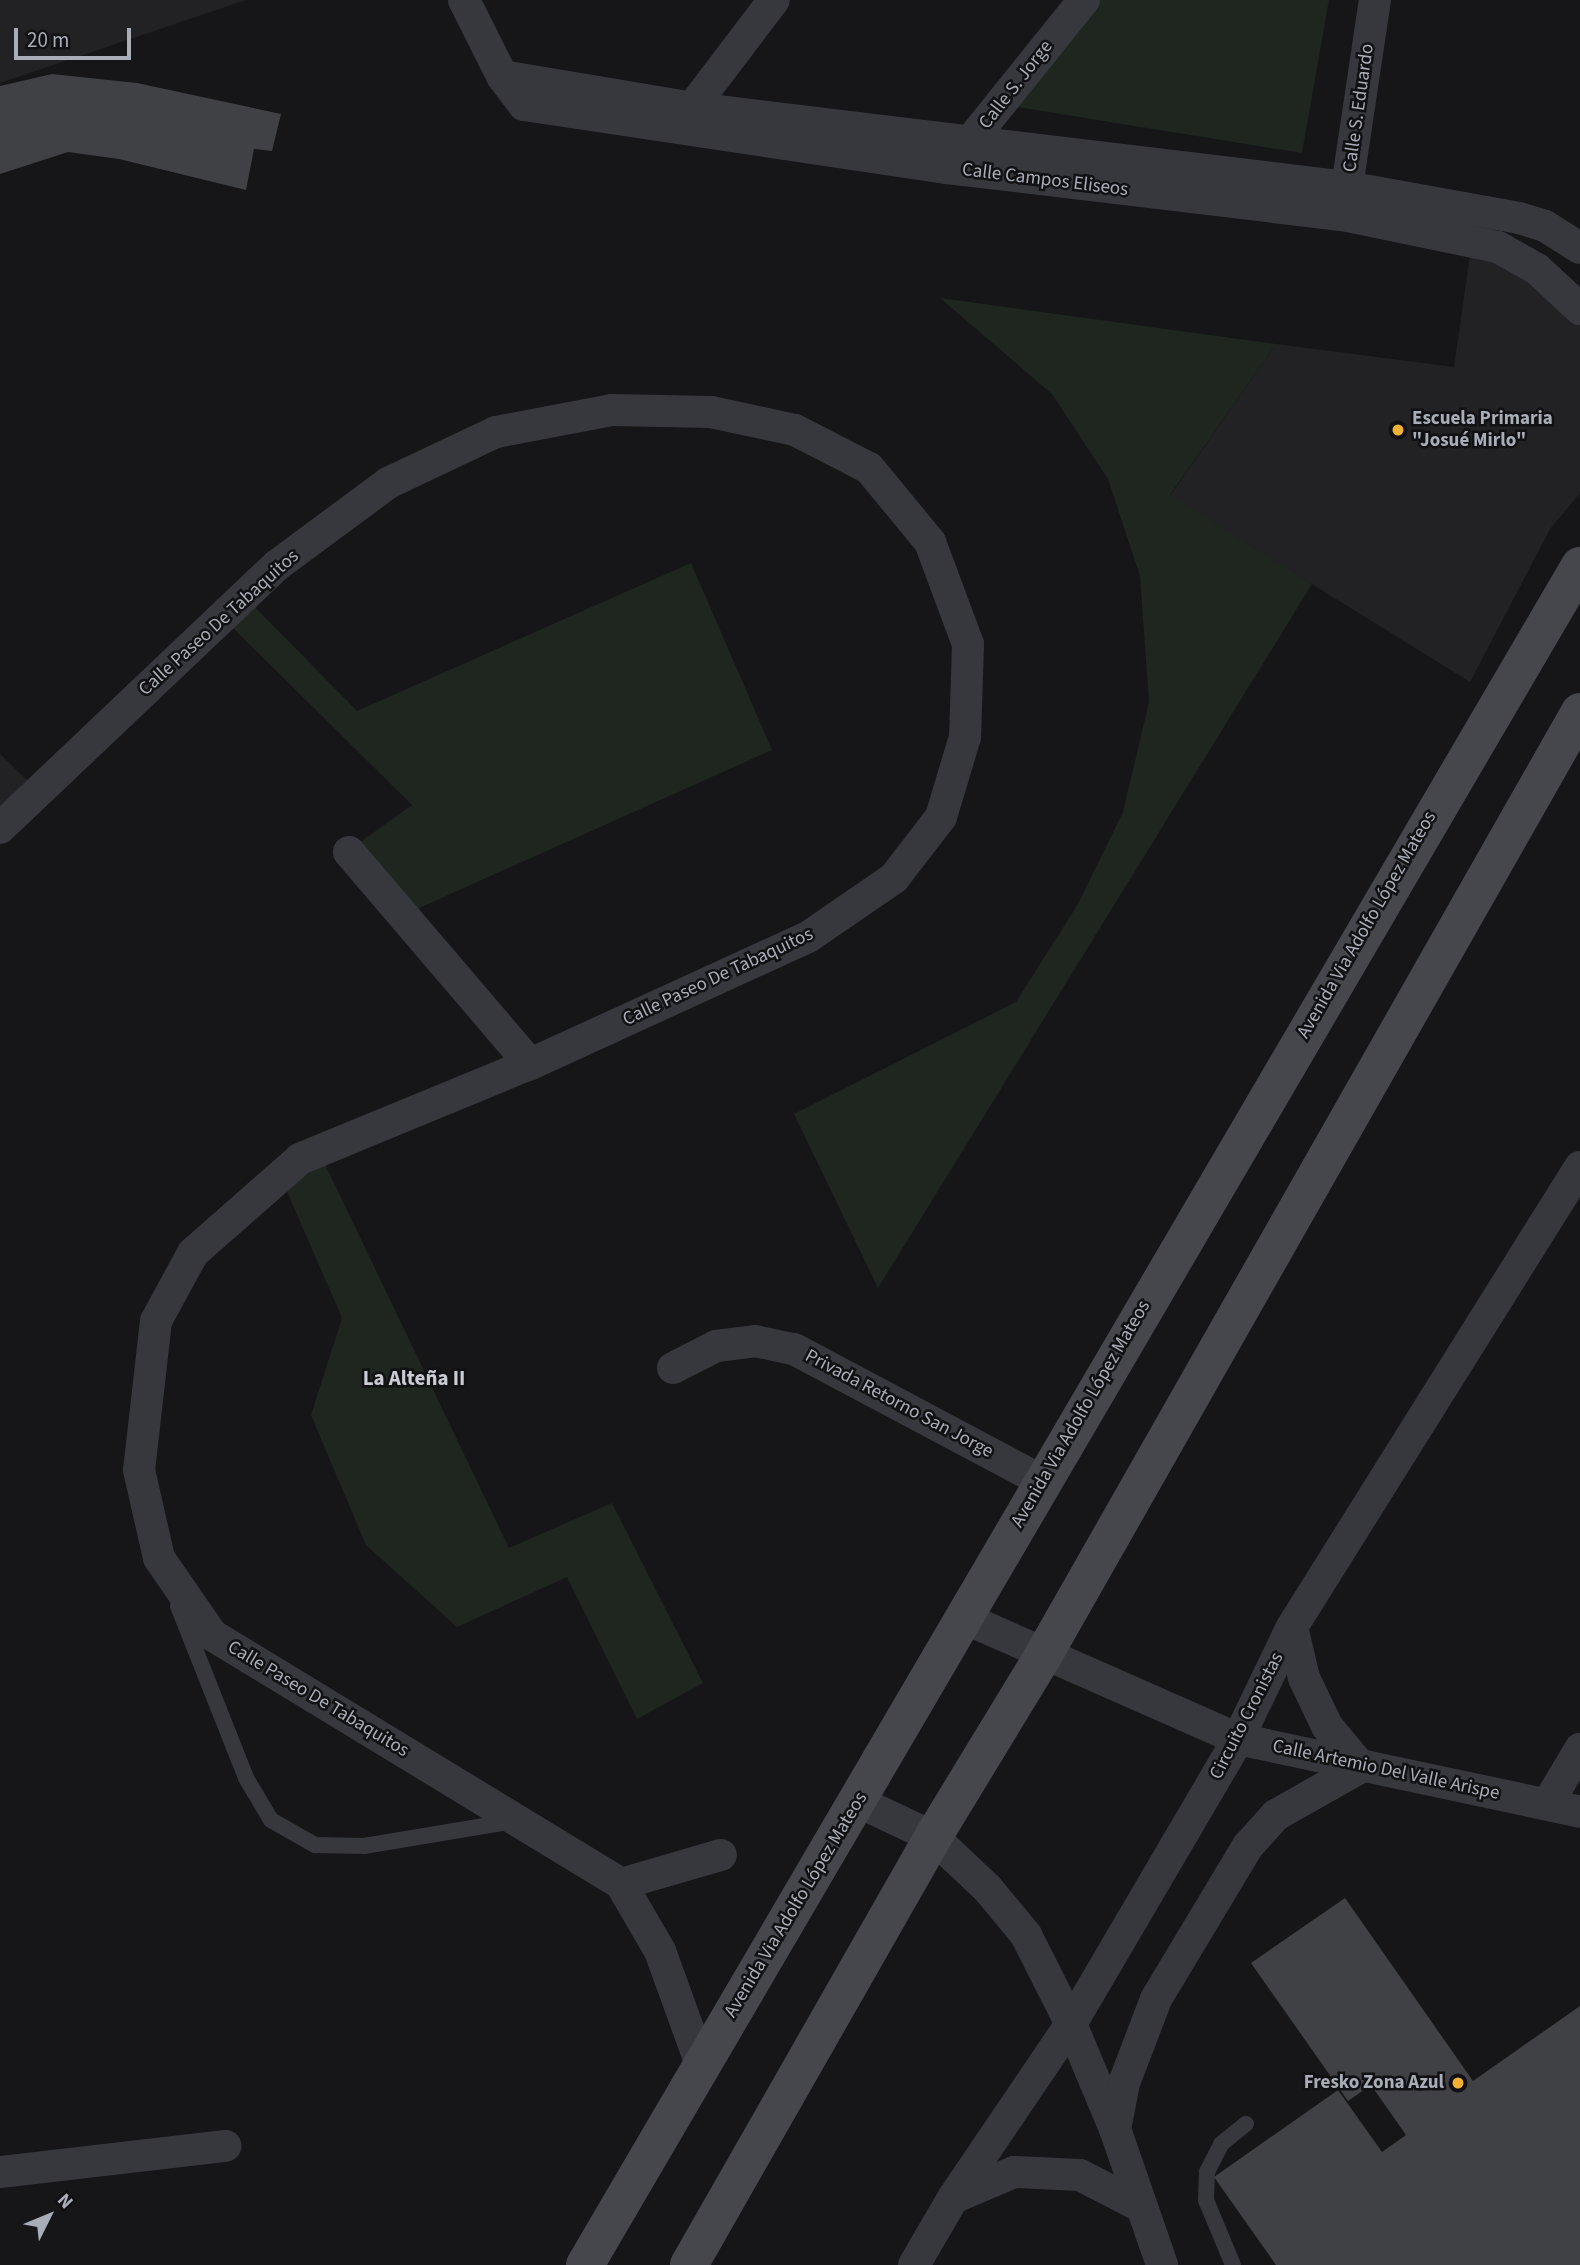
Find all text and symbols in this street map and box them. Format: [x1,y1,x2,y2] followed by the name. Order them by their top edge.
[18,14,135,58] scale bar
[27,25,69,55] text: 20 m
[974,36,1058,134] street label: Calle S. Jorge
[1339,42,1379,174] street label: Calle S. Eduardo
[961,158,1129,202] street label: Calle Campos Eliseos
[1412,408,1553,452] place label: Escuela Primaria "Josué Mirlo"
[1390,422,1406,438] marker: Escuela Primaria "Josué Mirlo"
[134,545,304,701] street label: Calle Paseo De Tabaquitos
[1292,807,1442,1043] street label: Avenida Via Adolfo López Mateos
[619,923,817,1031] street label: Calle Paseo De Tabaquitos
[1006,1296,1156,1532] street label: Avenida Via Adolfo López Mateos
[801,1345,997,1463] street label: Privada Retorno San Jorge
[363,1365,465,1391] district label: La Alteña II
[223,1636,413,1762] street label: Calle Paseo De Tabaquitos
[1205,1649,1289,1783] street label: Circuito Cronistas
[1270,1735,1502,1805] street label: Calle Artemio Del Valle Arispe
[720,1788,872,2022] street label: Avenida Via Adolfo López Mateos
[1304,2072,1444,2094] place label: Fresko Zona Azul
[1450,2075,1466,2091] marker: Fresko Zona Azul
[14,2181,84,2251] north arrow
[51,2188,79,2215] text: N

